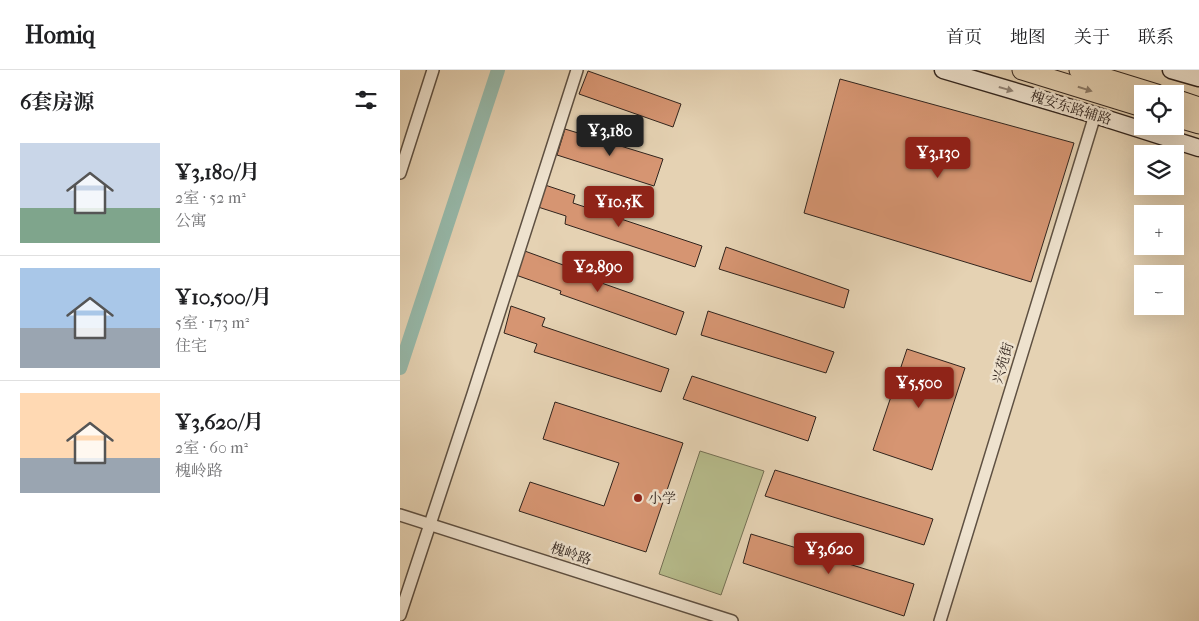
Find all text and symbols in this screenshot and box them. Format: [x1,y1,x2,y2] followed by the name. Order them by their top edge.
[25,21,95,49] text: Homiq
[946,27,982,48] text: 首页
[1010,27,1046,48] text: 地图
[1074,27,1110,48] text: 关于
[1138,27,1174,48] text: 联系
[999,85,1014,93] one-way arrow
[1134,85,1184,315] map controls
[1134,85,1184,135] button: locate
[352,86,380,114] icon: filters
[1078,86,1093,94] one-way arrow
[1028,88,1114,128] street label: 槐安东路辅路
[20,90,94,114] text: 6套房源
[569,114,651,157] pin: ¥3,180
[588,121,632,140] text: ¥3,180
[897,136,979,179] pin: ¥3,130
[916,143,960,162] text: ¥3,130
[1134,145,1184,195] button: layers
[175,160,260,184] text: ¥3,180/月
[60,163,120,223] icon: home
[578,186,660,228] pin: ¥10.5K
[175,188,246,207] text: 2室 · 52 m²
[595,192,643,211] text: ¥10.5K
[1134,205,1184,255] button: +
[175,211,207,230] text: 公寓
[557,250,639,293] pin: ¥2,890
[573,257,623,276] text: ¥2,890
[1134,265,1184,315] button: −
[175,285,272,309] text: ¥10,500/月
[60,288,120,348] icon: home
[175,313,249,332] text: 5室 · 173 m²
[175,336,207,355] text: 住宅
[989,340,1017,386] street label: 兴苑街
[878,366,960,409] pin: ¥5,500
[896,373,942,392] text: ¥5,500
[175,410,264,434] text: ¥3,620/月
[60,413,120,473] icon: home
[175,438,248,457] text: 2室 · 60 m²
[175,461,223,480] text: 槐岭路
[648,490,676,507] place label: 小学
[632,492,644,504] marker: 小学
[788,532,870,575] pin: ¥3,620
[548,539,594,569] street label: 槐岭路
[805,539,853,558] text: ¥3,620

